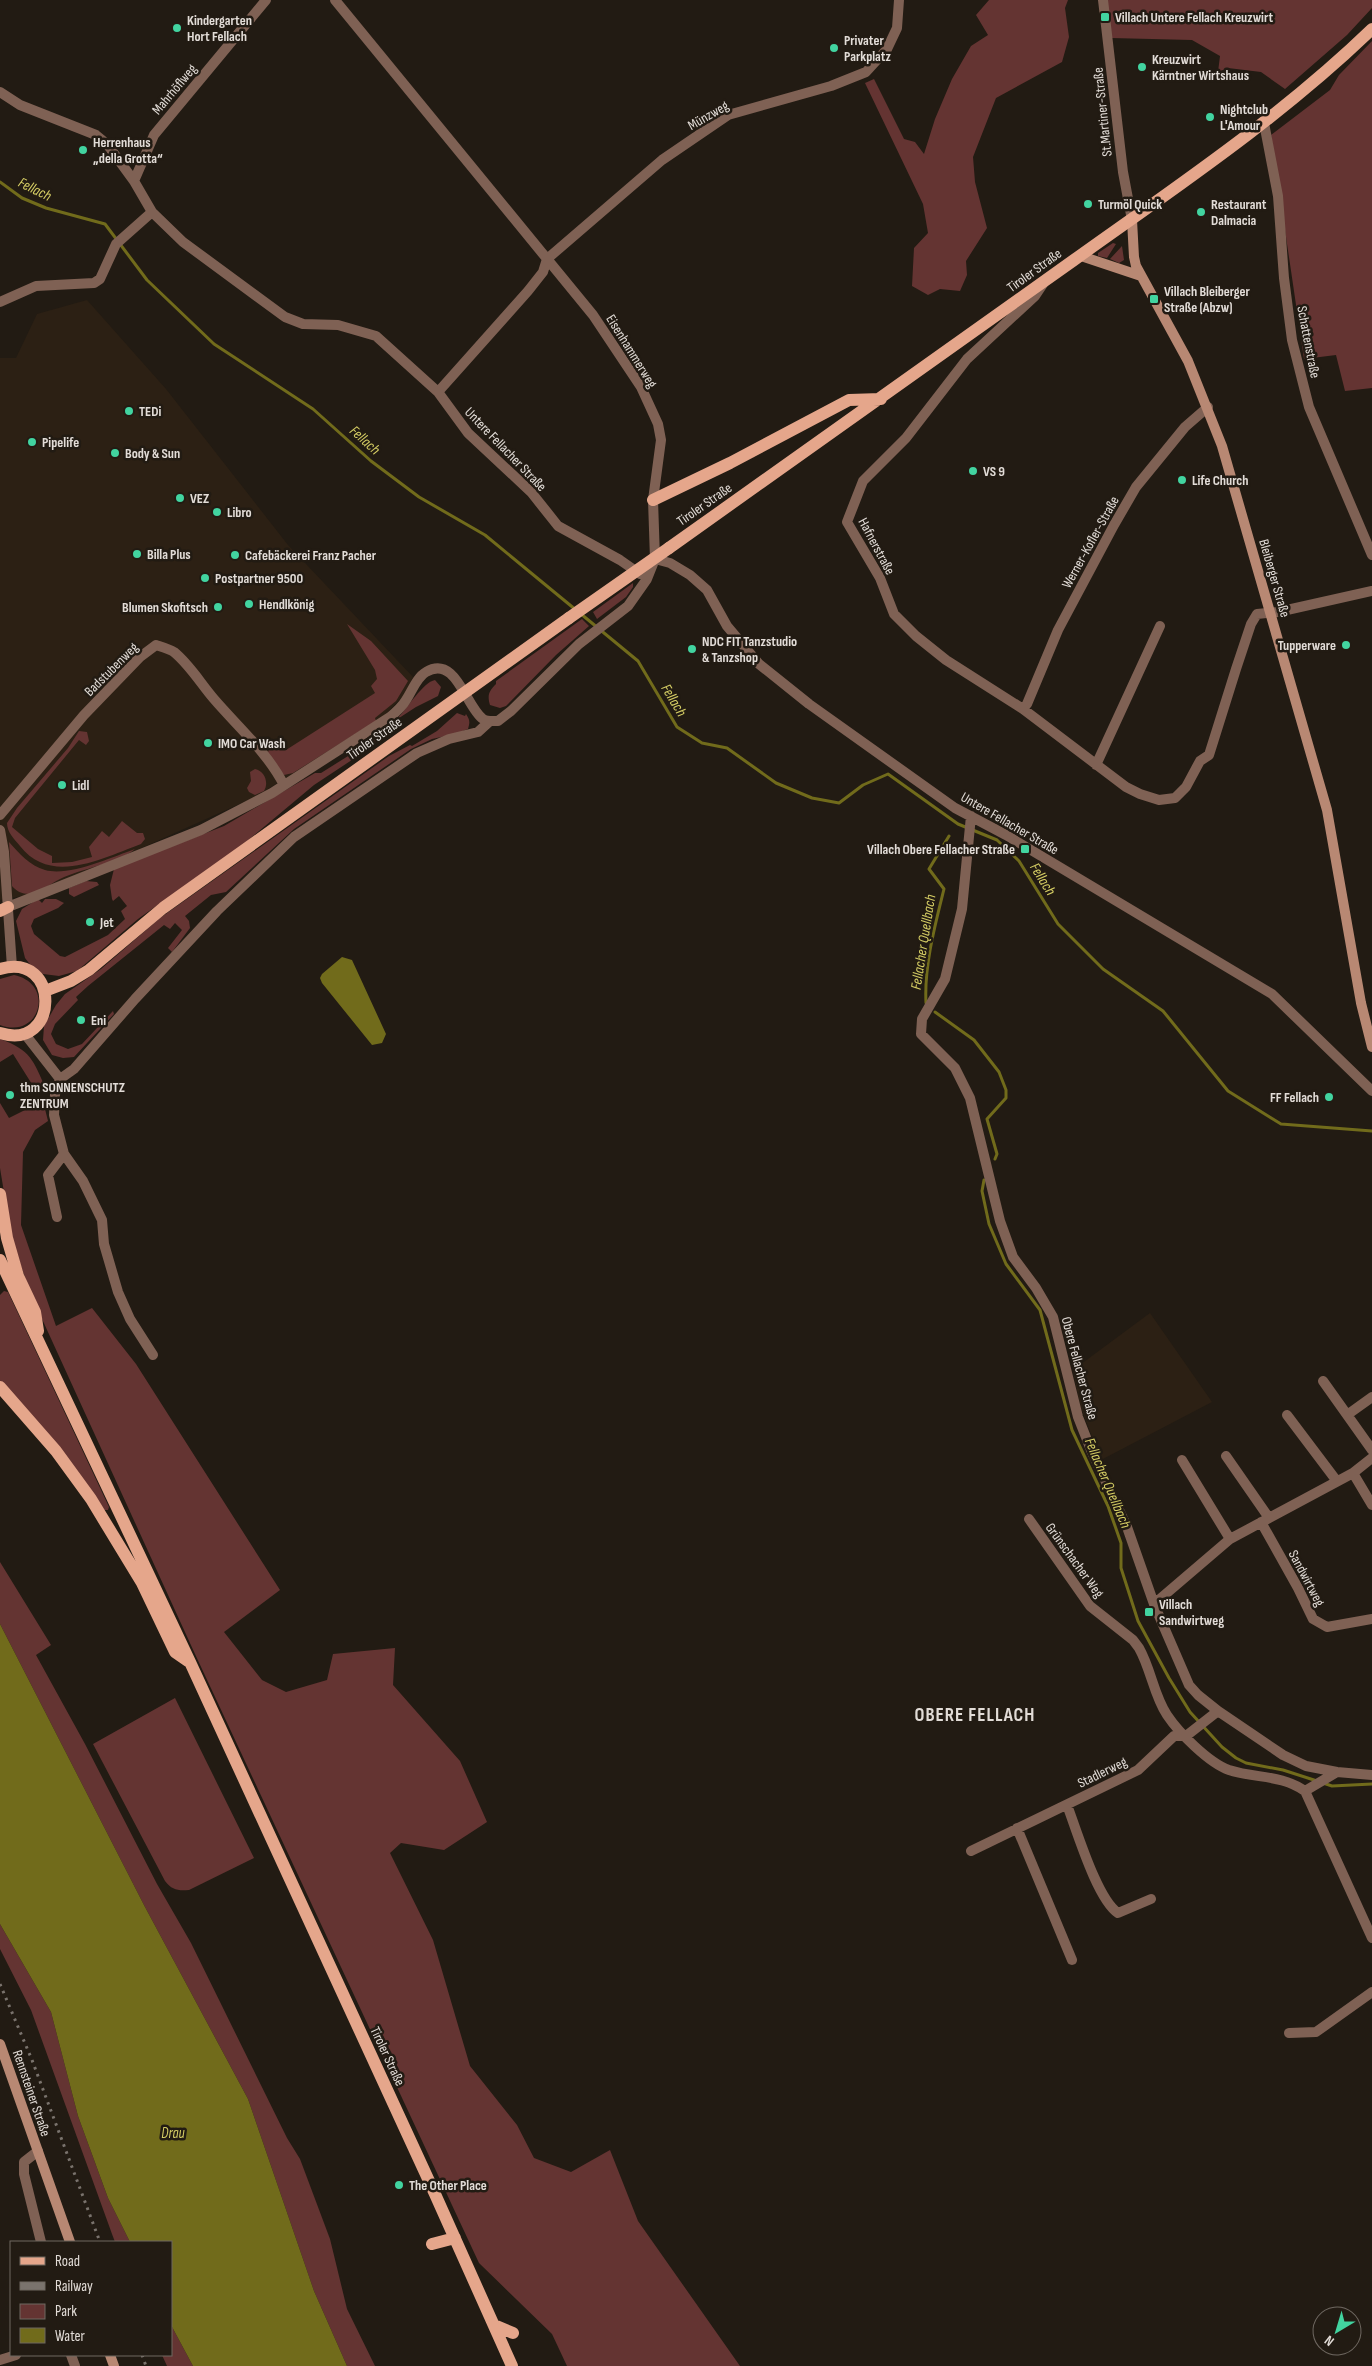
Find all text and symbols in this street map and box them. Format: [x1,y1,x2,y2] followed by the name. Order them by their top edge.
[1115,9,1274,26] place label: Villach Untere Fellach Kreuzwirt
[1099,11,1111,23] marker: Villach Untere Fellach Kreuzwirt
[187,12,252,45] place label: Kindergarten Hort Fellach
[171,22,183,34] marker: Kindergarten Hort Fellach
[844,32,891,65] place label: Privater Parkplatz
[828,42,840,54] marker: Privater Parkplatz
[1152,51,1249,84] place label: Kreuzwirt Kärntner Wirtshaus
[148,60,201,118] street label: Mahrhöflweg
[1136,61,1148,73] marker: Kreuzwirt Kärntner Wirtshaus
[1089,67,1116,157] street label: St.Martiner-Straße
[685,97,732,134] street label: Münzweg
[1220,101,1268,134] place label: Nightclub L'Amour
[1204,111,1216,123] marker: Nightclub L'Amour
[93,134,163,167] place label: Herrenhaus „della Grotta“
[77,144,89,156] marker: Herrenhaus „della Grotta“
[15,173,55,206] water label: Fellach
[1098,196,1162,213] place label: Turmöl Quick
[1211,196,1267,229] place label: Restaurant Dalmacia
[1082,198,1094,210] marker: Turmöl Quick
[1195,206,1207,218] marker: Restaurant Dalmacia
[1004,245,1065,296] street label: Tiroler Straße
[1164,283,1251,316] place label: Villach Bleiberger Straße (Abzw)
[1148,293,1160,305] marker: Villach Bleiberger Straße (Abzw)
[1293,305,1324,380] street label: Schattenstraße
[602,311,661,391] street label: Eisenhammerweg
[139,403,161,420] place label: TEDi
[461,404,550,495] street label: Untere Fellacher Straße
[123,405,135,417] marker: TEDi
[345,422,384,459] water label: Fellach
[42,434,79,451] place label: Pipelife
[26,436,38,448] marker: Pipelife
[125,445,180,462] place label: Body & Sun
[109,447,121,459] marker: Body & Sun
[983,463,1005,480] place label: VS 9
[967,465,979,477] marker: VS 9
[1192,472,1249,489] place label: Life Church
[1176,474,1188,486] marker: Life Church
[673,479,735,530] street label: Tiroler Straße
[190,490,209,507] place label: VEZ
[174,492,186,504] marker: VEZ
[1058,493,1123,591] street label: Werner-Kofler-Straße
[227,504,252,521] place label: Libro
[211,506,223,518] marker: Libro
[855,515,899,578] street label: Hafnerstraße
[1255,537,1294,619] street label: Bleiberger Straße
[147,546,191,563] place label: Billa Plus
[245,547,377,564] place label: Cafebäckerei Franz Pacher
[131,548,143,560] marker: Billa Plus
[229,549,241,561] marker: Cafebäckerei Franz Pacher
[215,570,304,587] place label: Postpartner 9500
[199,572,211,584] marker: Postpartner 9500
[259,596,314,613] place label: Hendlkönig
[243,598,255,610] marker: Hendlkönig
[122,599,208,616] place label: Blumen Skofitsch
[212,601,224,613] marker: Blumen Skofitsch
[702,633,797,666] place label: NDC FIT Tanzstudio & Tanzshop
[1278,637,1336,654] place label: Tupperware
[81,639,142,700] street label: Badstubenweg
[1340,639,1352,651] marker: Tupperware
[686,643,698,655] marker: NDC FIT Tanzstudio & Tanzshop
[656,680,691,720] water label: Fellach
[343,713,405,764] street label: Tiroler Straße
[218,735,285,752] place label: IMO Car Wash
[202,737,214,749] marker: IMO Car Wash
[72,777,89,794] place label: Lidl
[56,779,68,791] marker: Lidl
[958,789,1062,858] street label: Untere Fellacher Straße
[867,841,1015,858] place label: Villach Obere Fellacher Straße
[1019,843,1031,855] marker: Villach Obere Fellacher Straße
[1025,859,1060,899] water label: Fellach
[907,893,940,991] water label: Fellacher Quellbach
[99,914,114,931] place label: Jet
[84,916,96,928] marker: Jet
[91,1012,106,1029] place label: Eni
[75,1014,87,1026] marker: Eni
[20,1079,125,1112] place label: thm SONNENSCHUTZ ZENTRUM
[4,1089,16,1101] marker: thm SONNENSCHUTZ ZENTRUM
[1270,1089,1319,1106] place label: FF Fellach
[1323,1091,1335,1103] marker: FF Fellach
[1058,1315,1101,1421] street label: Obere Fellacher Straße
[1080,1435,1135,1531] water label: Fellacher Quellbach
[1042,1520,1108,1601] street label: Grünschacher Weg
[1285,1547,1329,1610] street label: Sandwirtweg
[1159,1596,1224,1629] place label: Villach Sandwirtweg
[1143,1606,1155,1618] marker: Villach Sandwirtweg
[915,1704,1035,1727] district label: OBERE FELLACH
[1075,1753,1130,1792] street label: Stadlerweg
[366,2024,409,2089] street label: Tiroler Straße
[9,2048,54,2139] street label: Rennsteiner Straße
[161,2124,186,2143] water label: Drau
[409,2177,487,2194] place label: The Other Place
[393,2179,405,2191] marker: The Other Place
[10,2241,172,2356] legend
[55,2252,80,2271] text: Road
[55,2277,93,2296] text: Railway
[55,2302,77,2321] text: Park
[1312,2306,1362,2356] north arrow
[55,2327,86,2346] text: Water
[1321,2332,1337,2350] text: N

